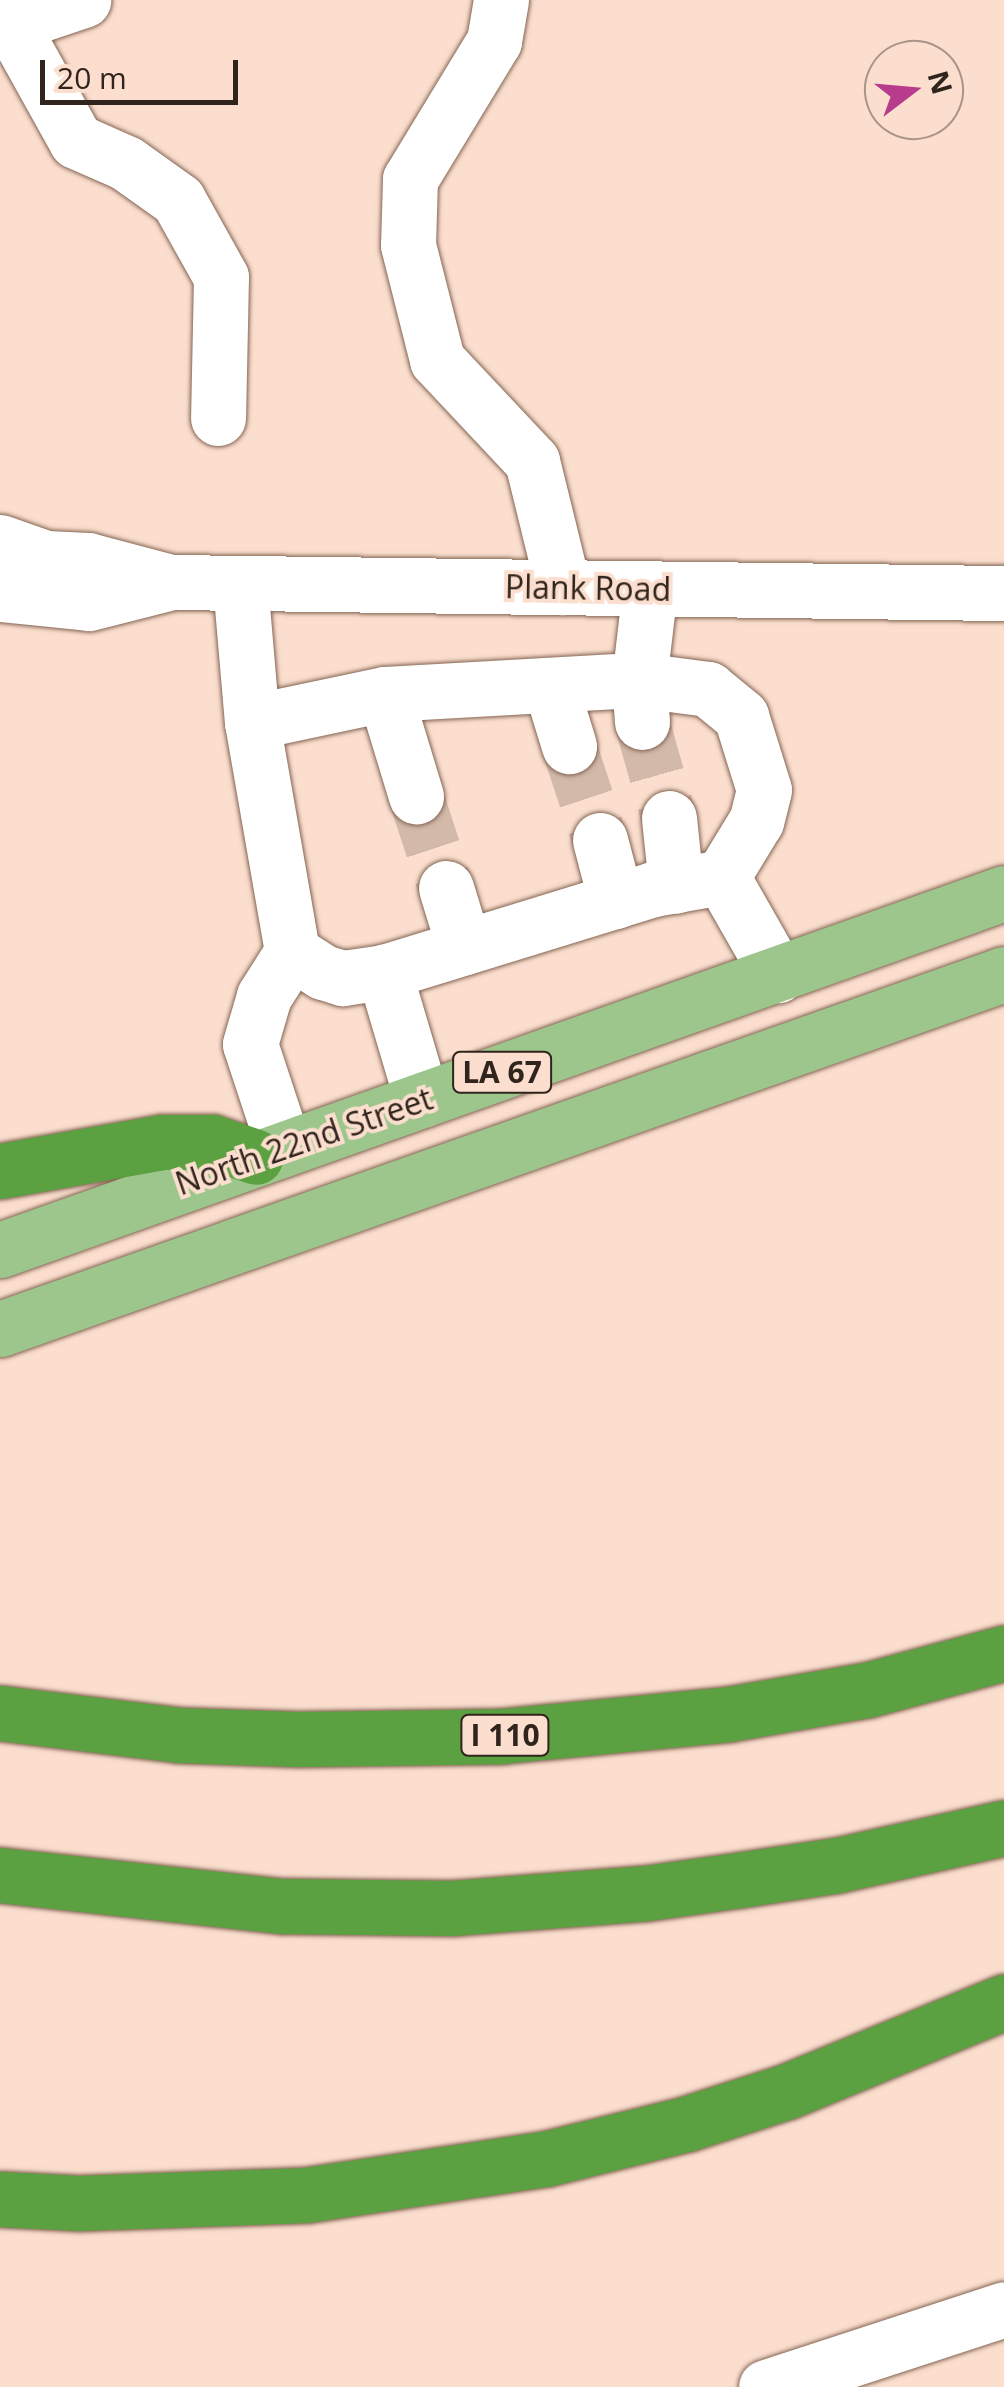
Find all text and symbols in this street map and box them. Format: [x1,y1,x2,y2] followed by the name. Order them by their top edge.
[45,40,242,102] scale bar
[864,40,964,140] north arrow
[57,57,127,98] text: 20 m
[920,66,962,98] text: N
[505,567,671,609] street label: Plank Road
[452,1047,552,1097] road number: LA 67
[170,1079,438,1203] street label: North 22nd Street
[460,1710,550,1760] road number: I 110

